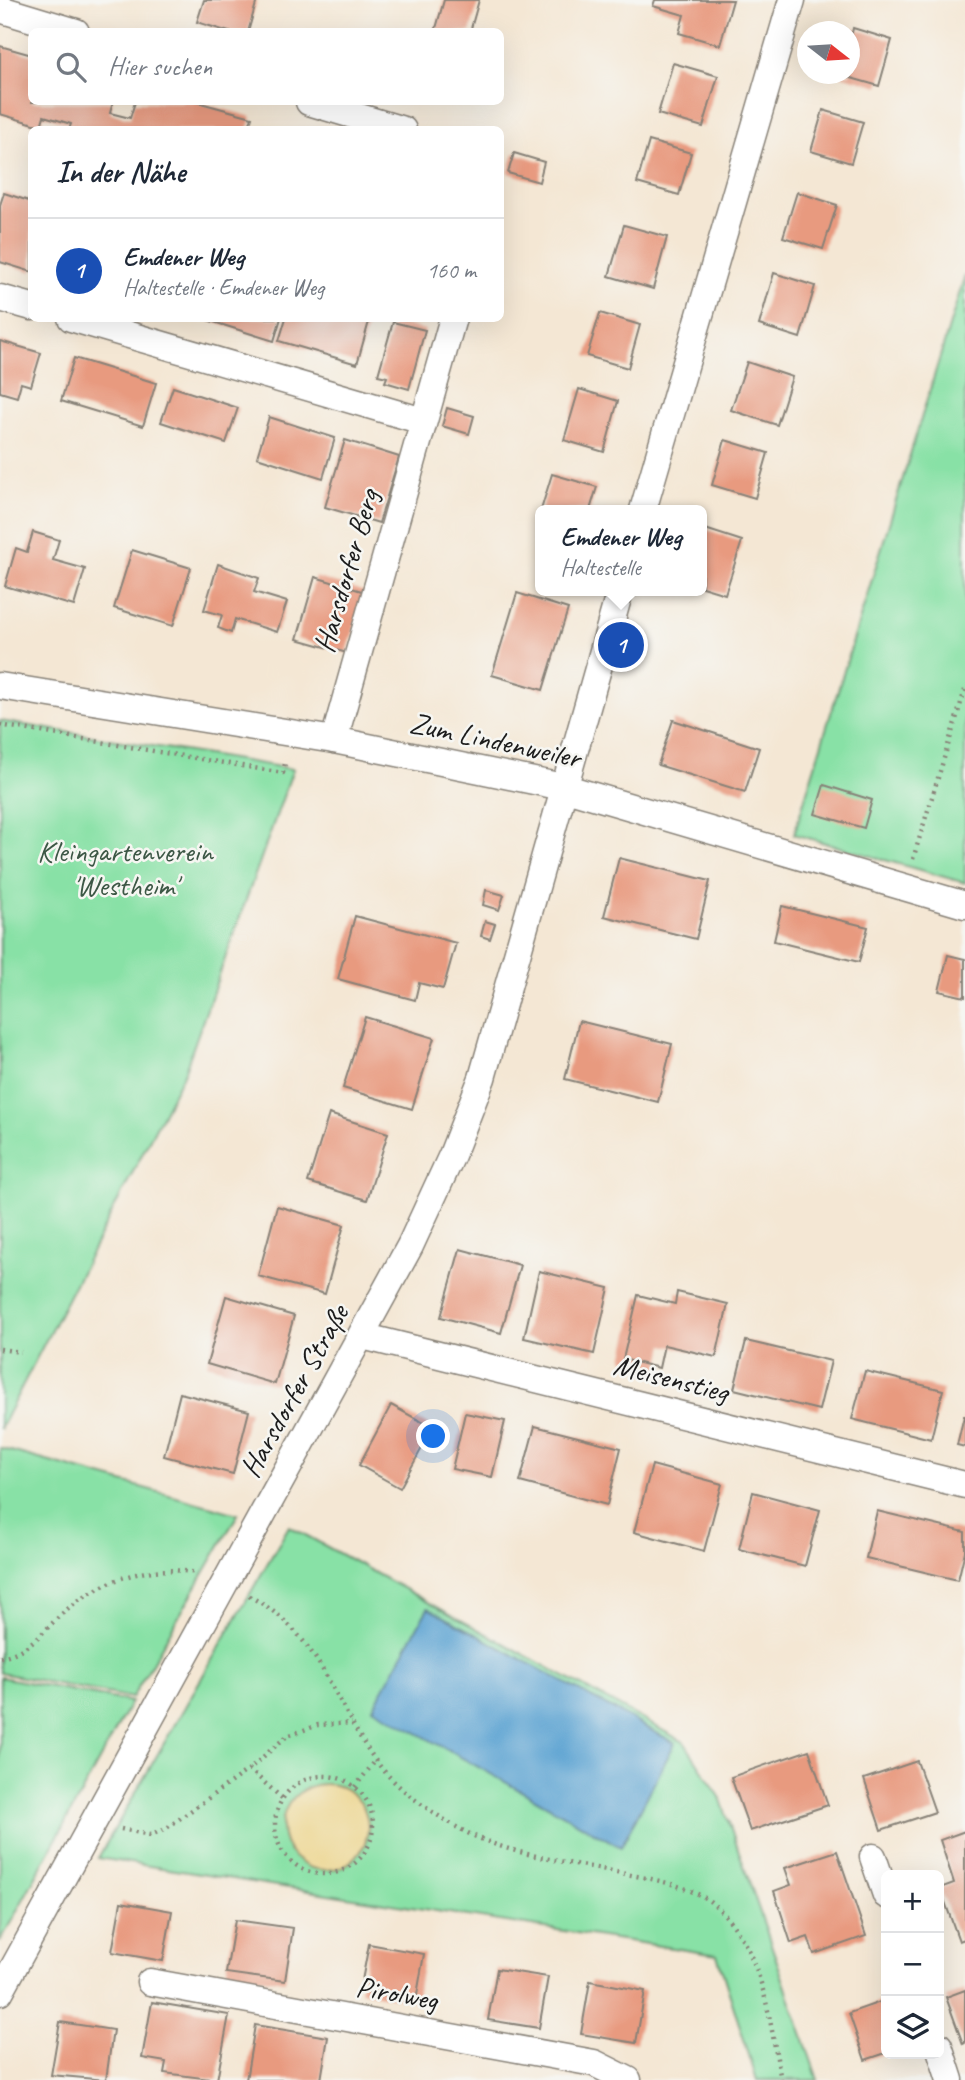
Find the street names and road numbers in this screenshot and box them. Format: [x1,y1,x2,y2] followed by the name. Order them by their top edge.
[305,483,388,657] street label: Harsdorfer Berg
[406,703,587,777] street label: Zum Lindenweiler
[231,1296,358,1484] street label: Harsdorfer Straße
[610,1345,735,1411] street label: Meisenstieg
[353,1967,442,2019] street label: Pirolweg

